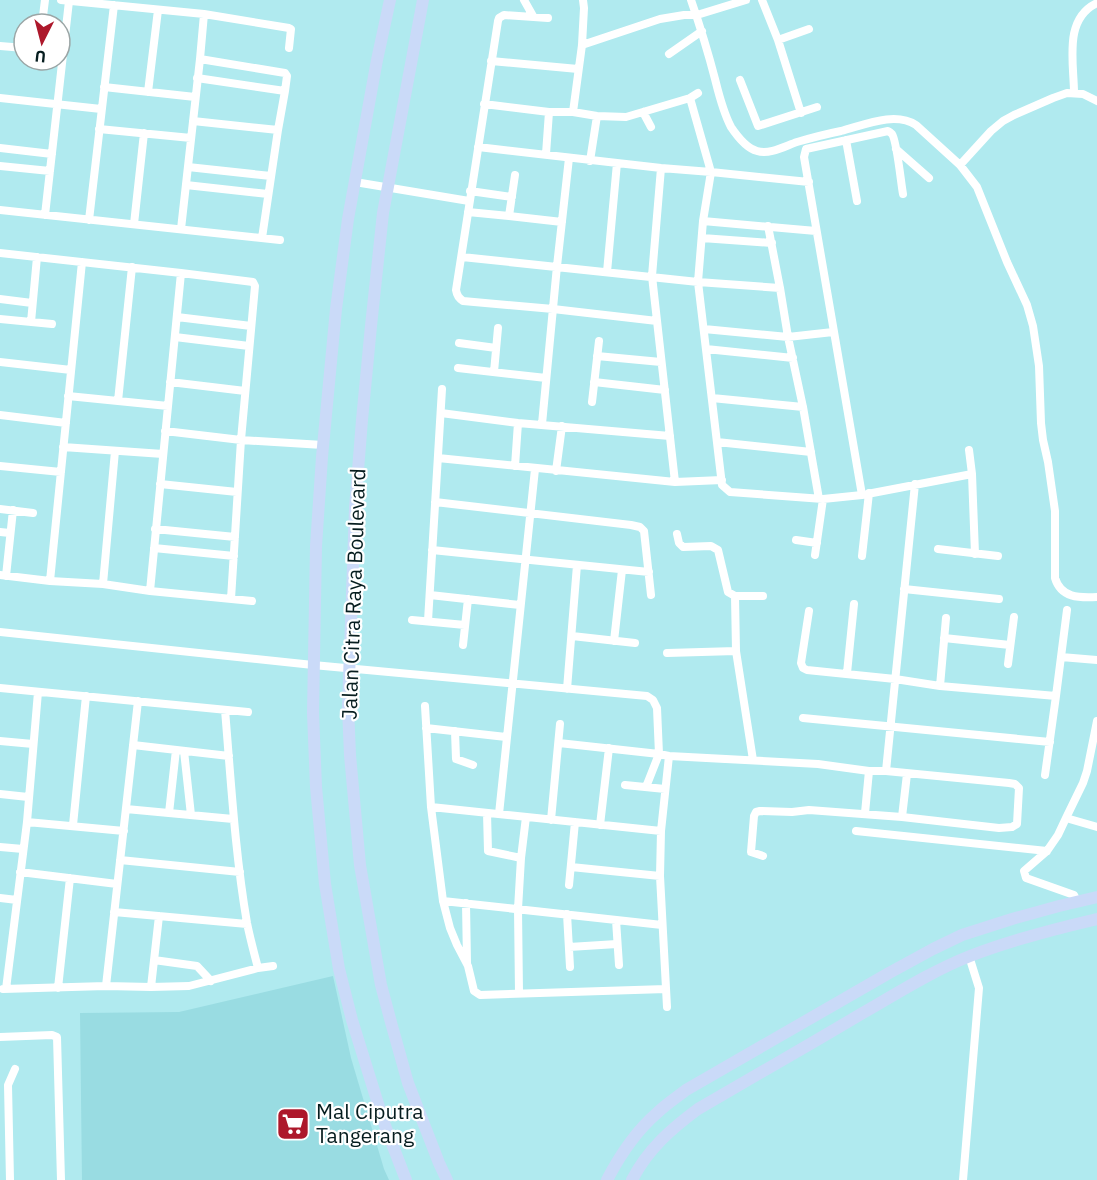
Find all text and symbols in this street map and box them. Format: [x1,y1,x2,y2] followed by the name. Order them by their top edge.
[12,12,72,72] north arrow
[34,46,47,67] text: U
[335,468,371,720] street label: Jalan Citra Raya Boulevard
[316,1097,424,1149] place label: Mal Ciputra Tangerang
[275,1106,311,1142] supermarket icon: Mal Ciputra Tangerang

